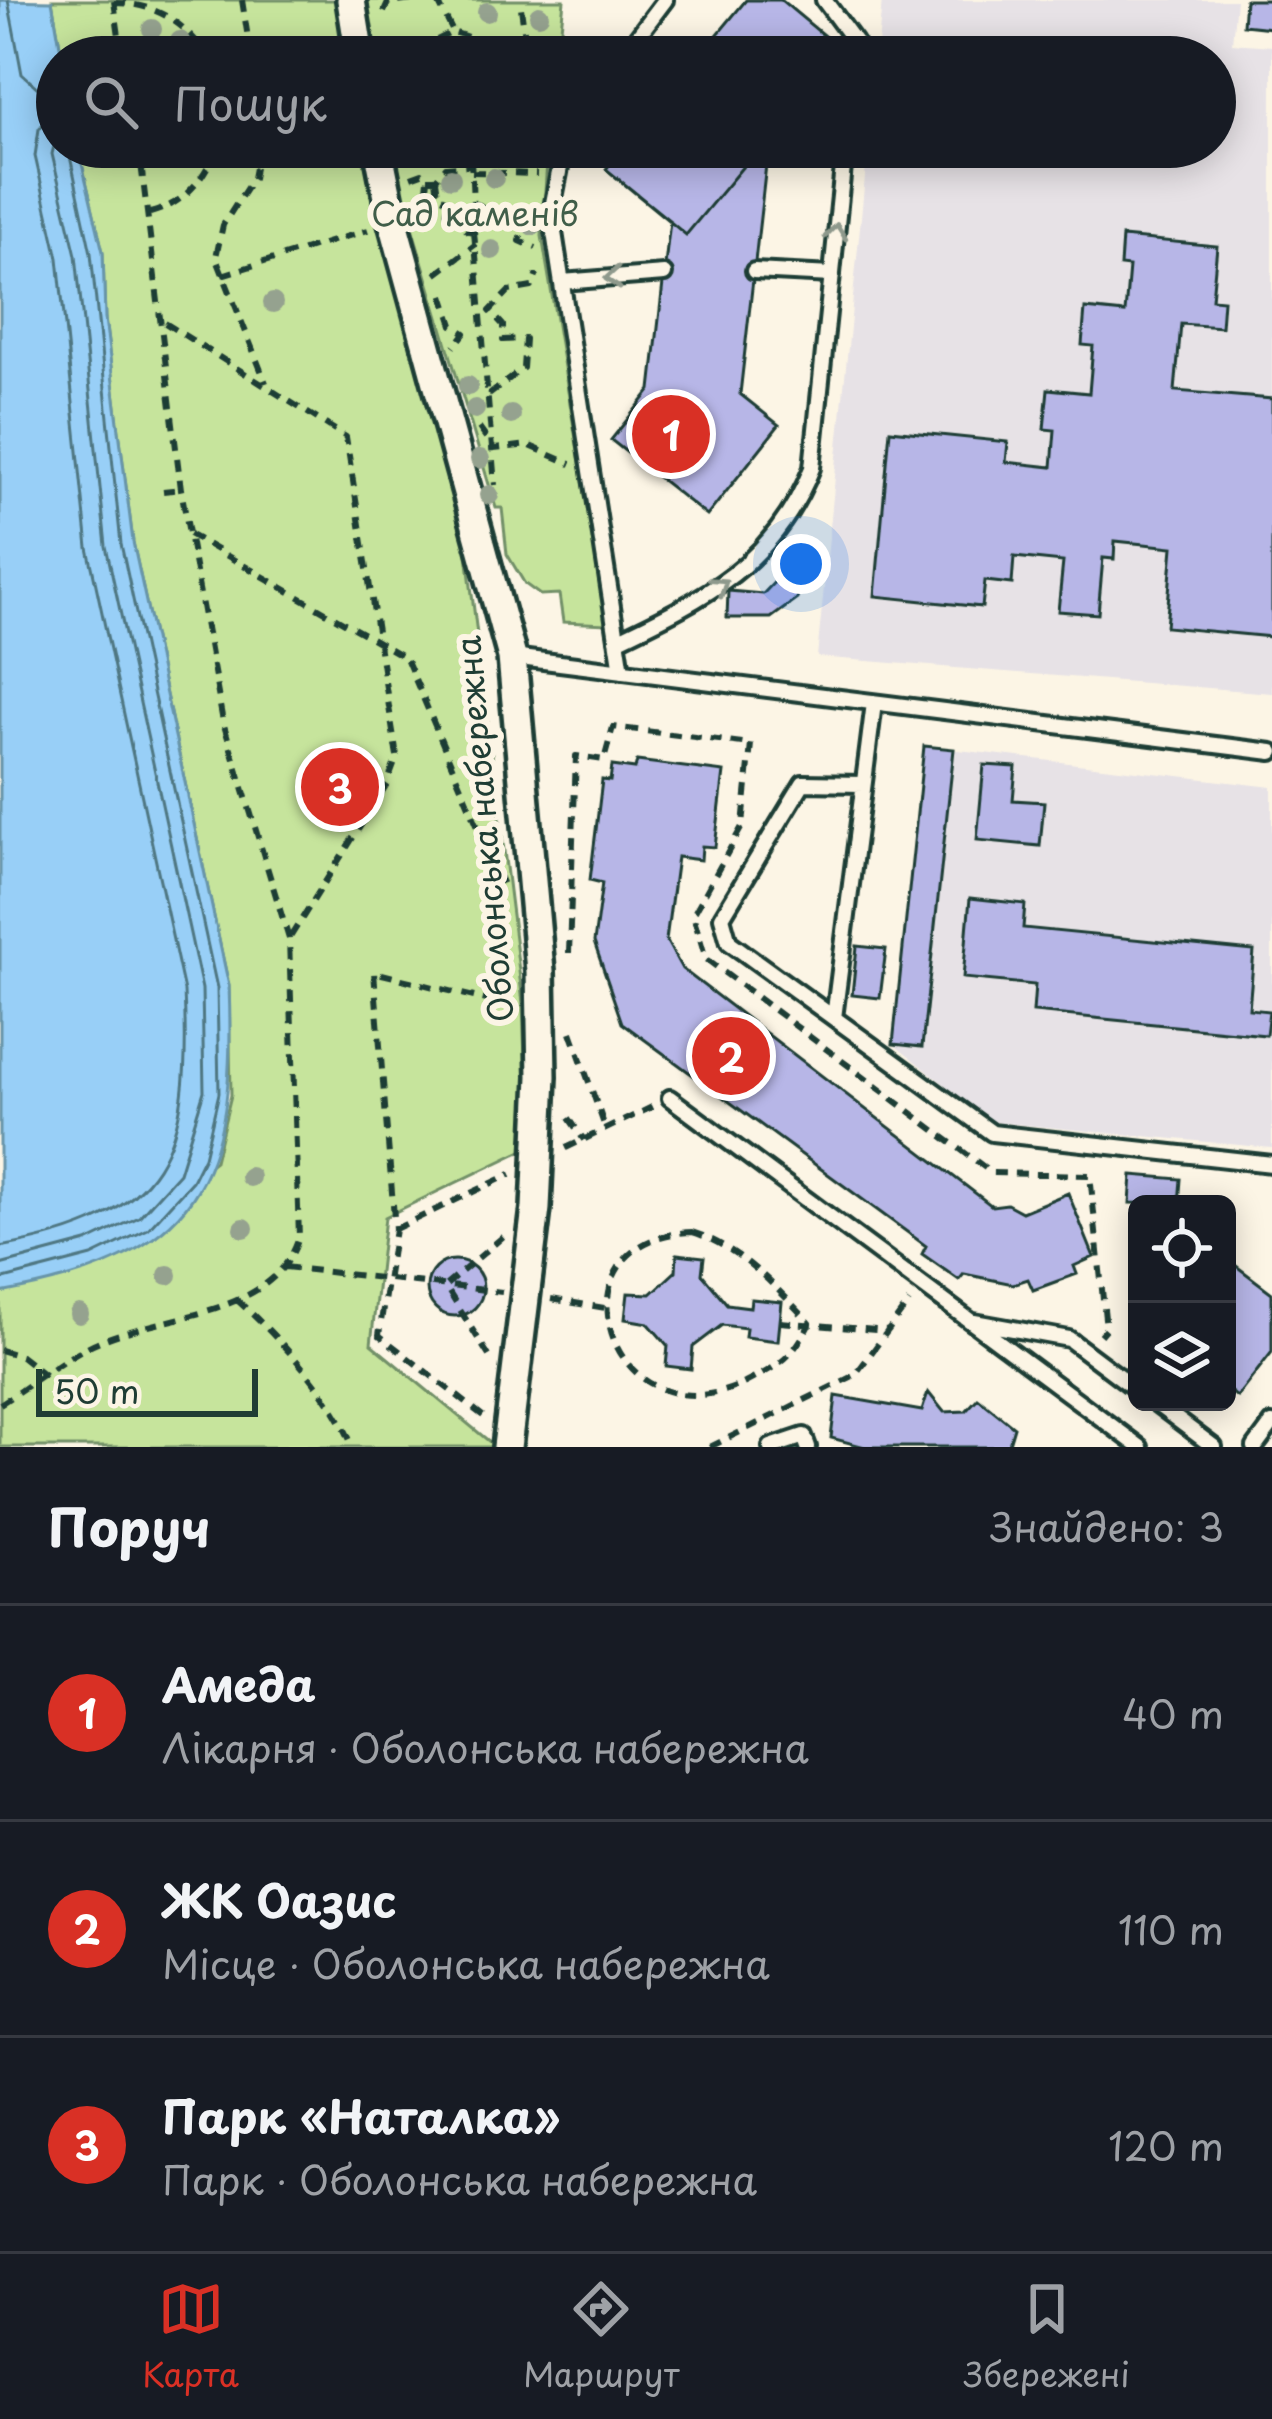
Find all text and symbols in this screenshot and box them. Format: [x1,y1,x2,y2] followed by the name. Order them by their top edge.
[36,36,1236,168] search box
[174,68,327,136] text: Пошук
[78,69,144,135] icon: search
[371,187,579,237] park label: Сад каменів
[823,222,848,241] one-way arrow
[603,264,622,290] one-way arrow
[632,389,710,479] pin: 1
[771,534,831,594] your location
[707,578,729,600] one-way arrow
[441,634,525,1025] street label: Оболонська набережна
[301,742,379,832] pin: 3
[692,1011,770,1101] pin: 2
[1128,1195,1236,1411] map controls
[1128,1195,1236,1303] button: locate
[1128,1303,1236,1411] button: layers
[36,1363,258,1416] scale bar
[54,1365,140,1415] text: 50 m
[48,1487,210,1564] text: Поруч
[990,1496,1224,1555] text: Знайдено: 3
[162,1649,316,1717] text: Амеда
[78,1683,96,1742] text: 1
[1122,1683,1224,1742] text: 40 m
[162,1717,809,1776] text: Лікарня · Оболонська набережна
[162,1865,397,1933] text: ЖК Оазис
[73,1899,101,1958] text: 2
[1118,1899,1224,1958] text: 110 m
[162,1933,770,1992] text: Місце · Оболонська набережна
[162,2081,560,2149] text: Парк «Наталка»
[74,2115,100,2174] text: 3
[1108,2115,1224,2174] text: 120 m
[162,2149,757,2208] text: Парк · Оболонська набережна
[142,2276,239,2398] tab: Карта
[523,2276,680,2398] tab: Маршрут
[964,2276,1130,2398] tab: Збережені

